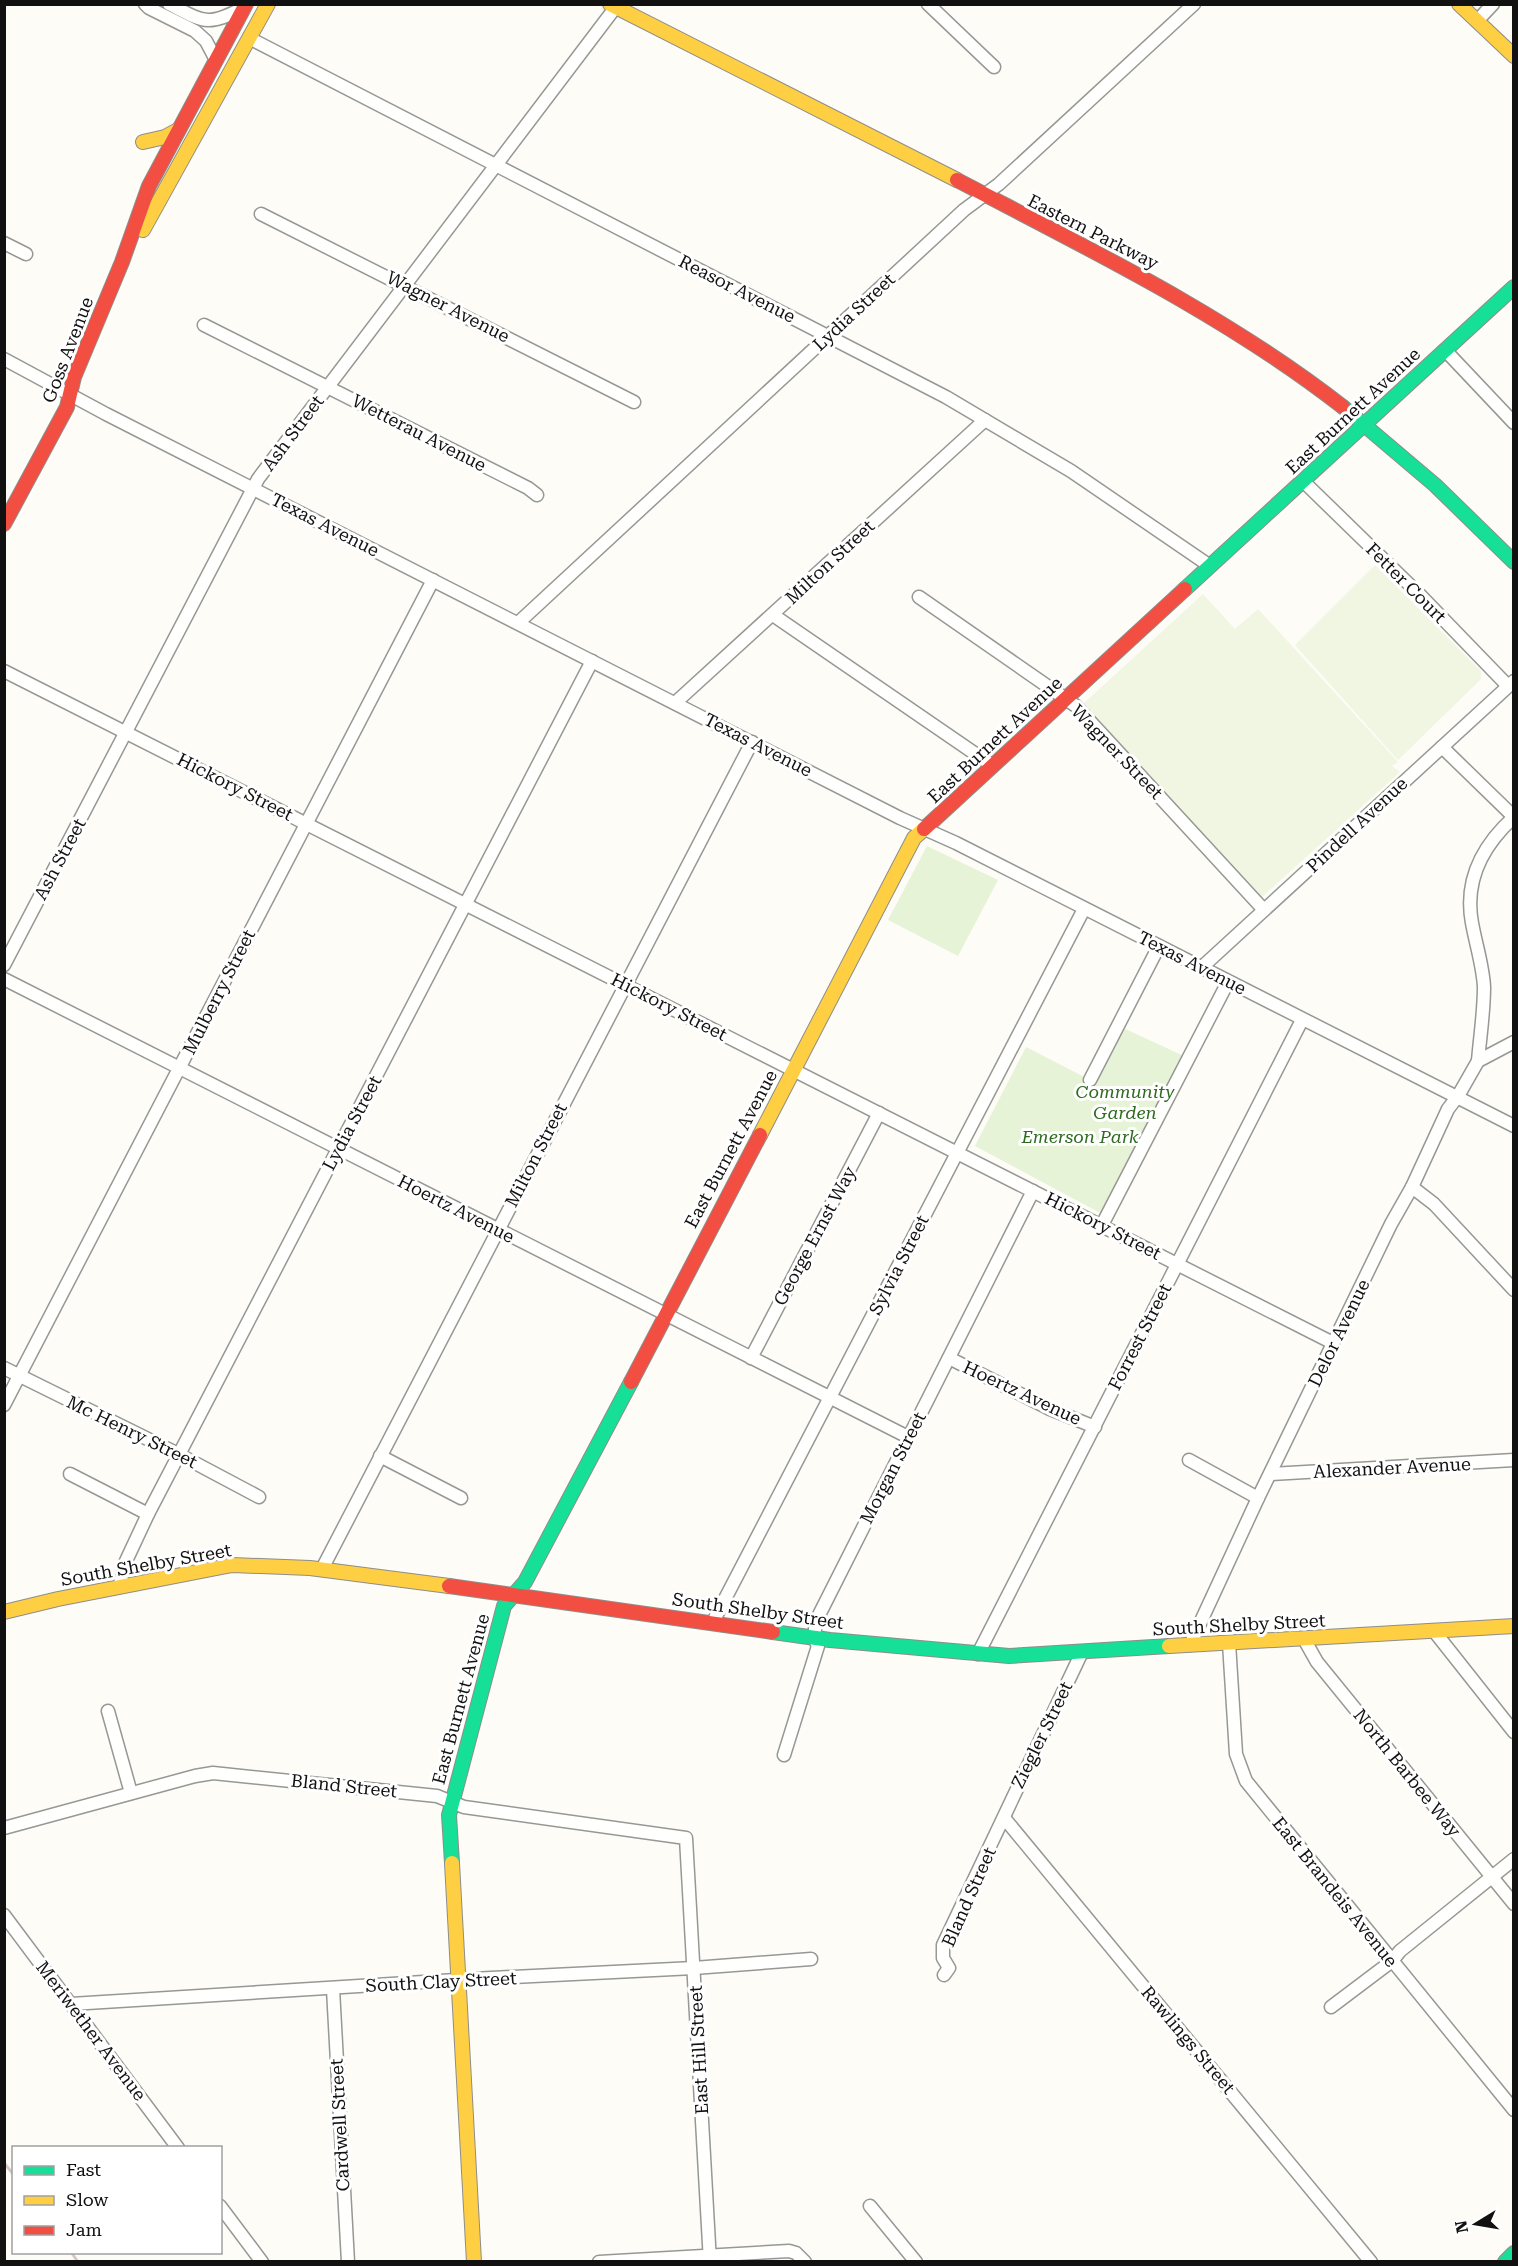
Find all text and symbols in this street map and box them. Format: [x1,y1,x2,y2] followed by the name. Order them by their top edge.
[1024,190,1162,274] street label: Eastern Parkway
[676,250,799,327] street label: Reasor Avenue
[383,266,513,347] street label: Wagner Avenue
[808,268,899,355] street label: Lydia Street
[38,294,97,406] street label: Goss Avenue
[1281,343,1424,478] street label: East Burnett Avenue
[349,390,490,476] street label: Wetterau Avenue
[257,391,328,475] street label: Ash Street
[268,488,383,561] street label: Texas Avenue
[781,515,879,608] street label: Milton Street
[1362,538,1451,627] street label: Fetter Court
[923,672,1066,807] street label: East Burnett Avenue
[1067,700,1168,803] street label: Wagner Street
[701,708,816,781] street label: Texas Avenue
[174,748,297,825] street label: Hickory Street
[1302,772,1412,877] street label: Pindell Avenue
[29,814,90,903] street label: Ash Street
[178,926,259,1058] street label: Mulberry Street
[1135,926,1250,999] street label: Texas Avenue
[608,968,731,1045] street label: Hickory Street
[680,1066,781,1231] street label: East Burnett Avenue
[318,1072,385,1174] street label: Lydia Street
[1076,1081,1175,1123] park label: Community Garden
[500,1099,571,1210] street label: Milton Street
[1020,1126,1139,1147] park label: Emerson Park
[769,1162,860,1309] street label: George Ernst Way
[394,1170,518,1247] street label: Hoertz Avenue
[1042,1187,1165,1264] street label: Hickory Street
[864,1211,933,1318] street label: Sylvia Street
[1304,1276,1374,1390] street label: Delor Avenue
[1104,1280,1176,1394] street label: Forrest Street
[960,1356,1085,1429] street label: Hoertz Avenue
[64,1391,201,1472] street label: Mc Henry Street
[855,1408,930,1527] street label: Morgan Street
[1313,1453,1471,1482] street label: Alexander Avenue
[59,1539,233,1590] street label: South Shelby Street
[671,1588,845,1633] street label: South Shelby Street
[1152,1609,1326,1640] street label: South Shelby Street
[428,1611,493,1787] street label: East Burnett Avenue
[1007,1678,1077,1792] street label: Ziegler Street
[1349,1705,1466,1841] street label: North Barbee Way
[290,1769,398,1802] street label: Bland Street
[1268,1813,1402,1971] street label: East Brandeis Avenue
[937,1844,1000,1950] street label: Bland Street
[32,1957,151,2105] street label: Meriwether Avenue
[365,1967,517,1996] street label: South Clay Street
[1137,1981,1240,2098] street label: Rawlings Street
[685,1985,712,2115] street label: East Hill Street
[326,2058,353,2192] street label: Cardwell Street
[12,2146,222,2254] legend
[66,2159,101,2180] text: Fast
[66,2189,108,2210] text: Slow
[1446,2194,1506,2254] north arrow
[66,2219,102,2240] text: Jam
[1451,2219,1472,2235] text: N

